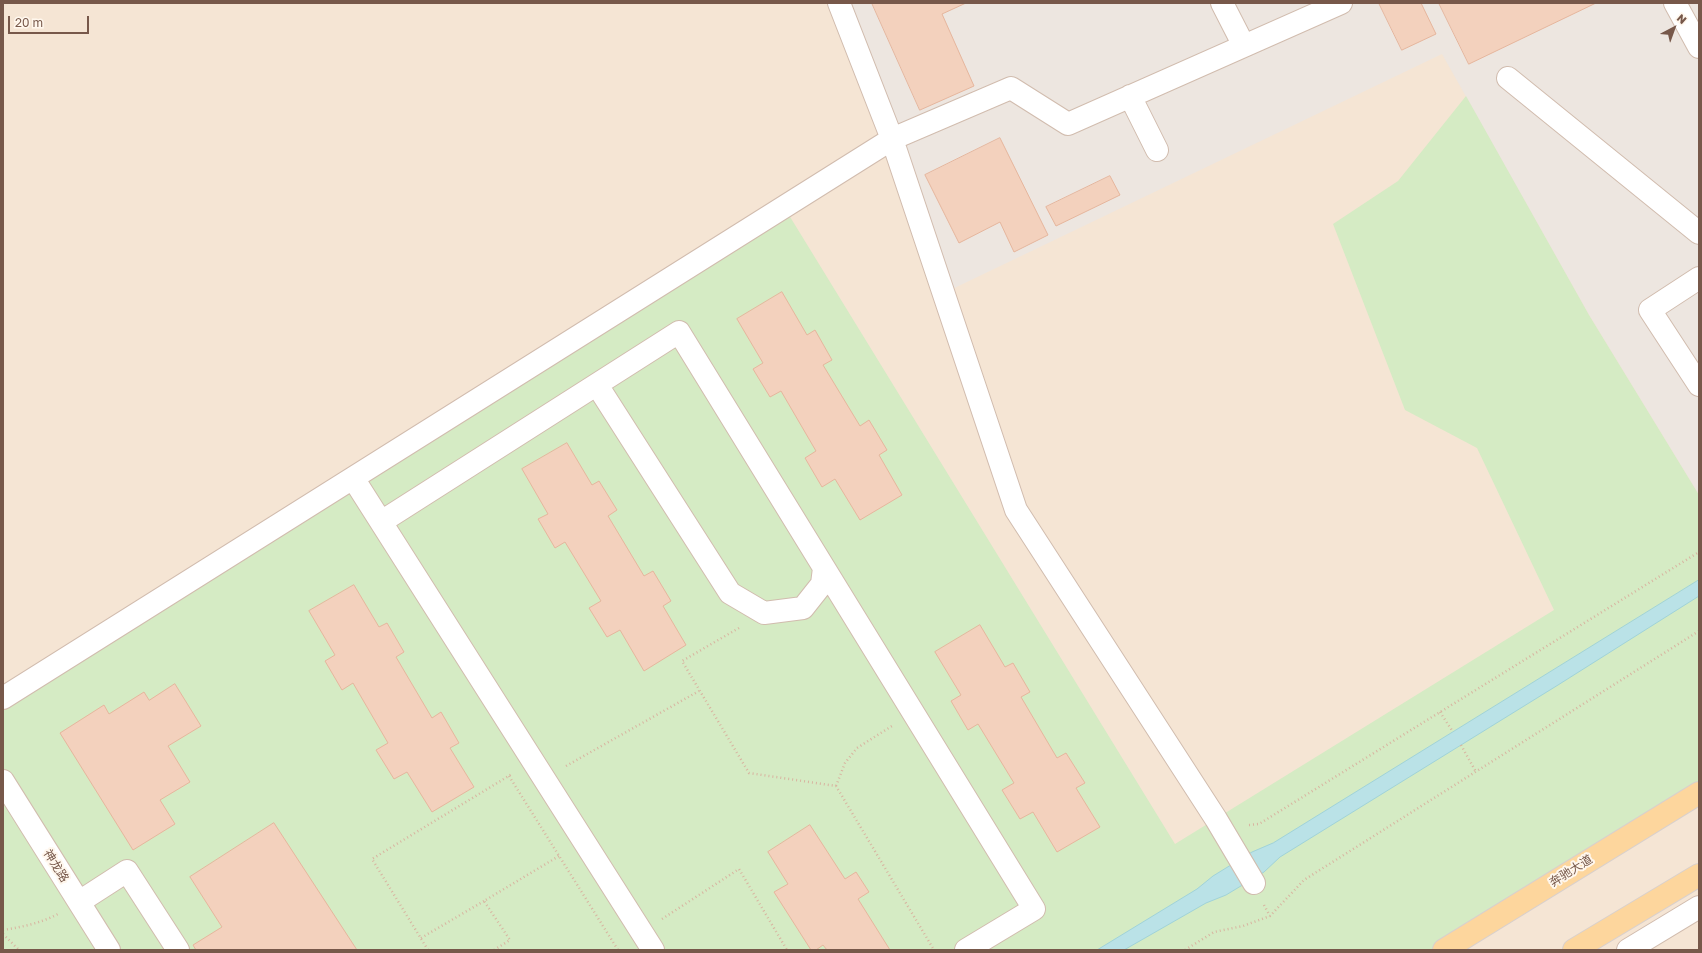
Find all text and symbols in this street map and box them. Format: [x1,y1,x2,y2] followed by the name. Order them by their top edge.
[10,8,91,34] scale bar
[1654,8,1694,48] north arrow
[1675,11,1690,26] text: N
[15,15,43,30] text: 20 m
[40,847,72,885] street label: 神龙路
[1547,852,1595,890] street label: 奔驰大道

